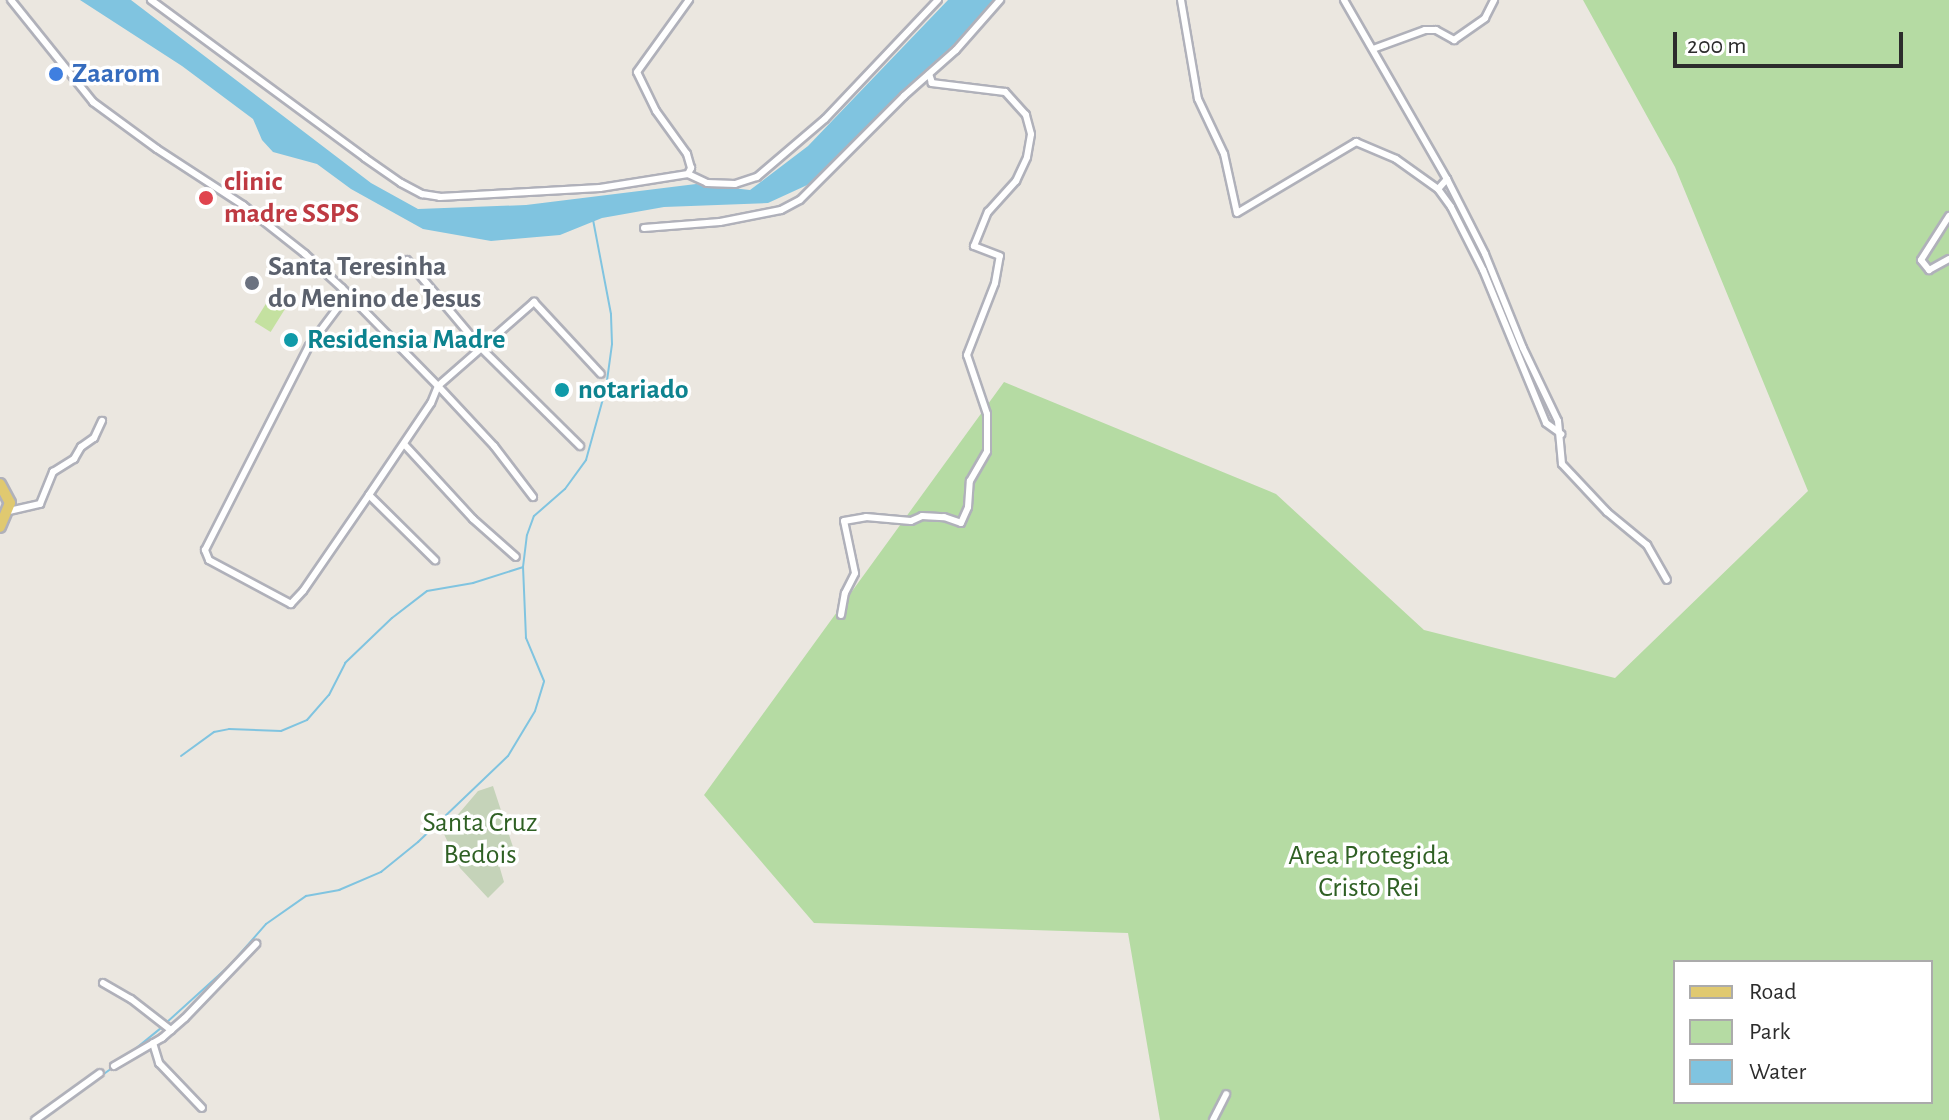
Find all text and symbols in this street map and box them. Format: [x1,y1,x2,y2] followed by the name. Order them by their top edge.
[1677,16,1907,66] scale bar
[1687,34,1746,58] text: 200 m
[72,57,160,91] place label: Zaarom
[47,65,65,83] marker: Zaarom
[224,165,359,231] place label: clinic madre SSPS
[195,187,217,209] marker: clinic madre SSPS
[268,250,481,316] place label: Santa Teresinha do Menino de Jesus
[243,274,261,292] marker: Santa Teresinha do Menino de Jesus
[307,323,506,357] place label: Residensia Madre
[282,331,300,349] marker: Residensia Madre
[578,373,688,407] place label: notariado
[553,381,571,399] marker: notariado
[422,806,538,872] park label: Santa Cruz Bedois
[1288,839,1450,905] park label: Area Protegida Cristo Rei
[1673,960,1933,1104] legend
[1749,980,1797,1004] text: Road
[1749,1020,1790,1044] text: Park
[1749,1060,1806,1084] text: Water

